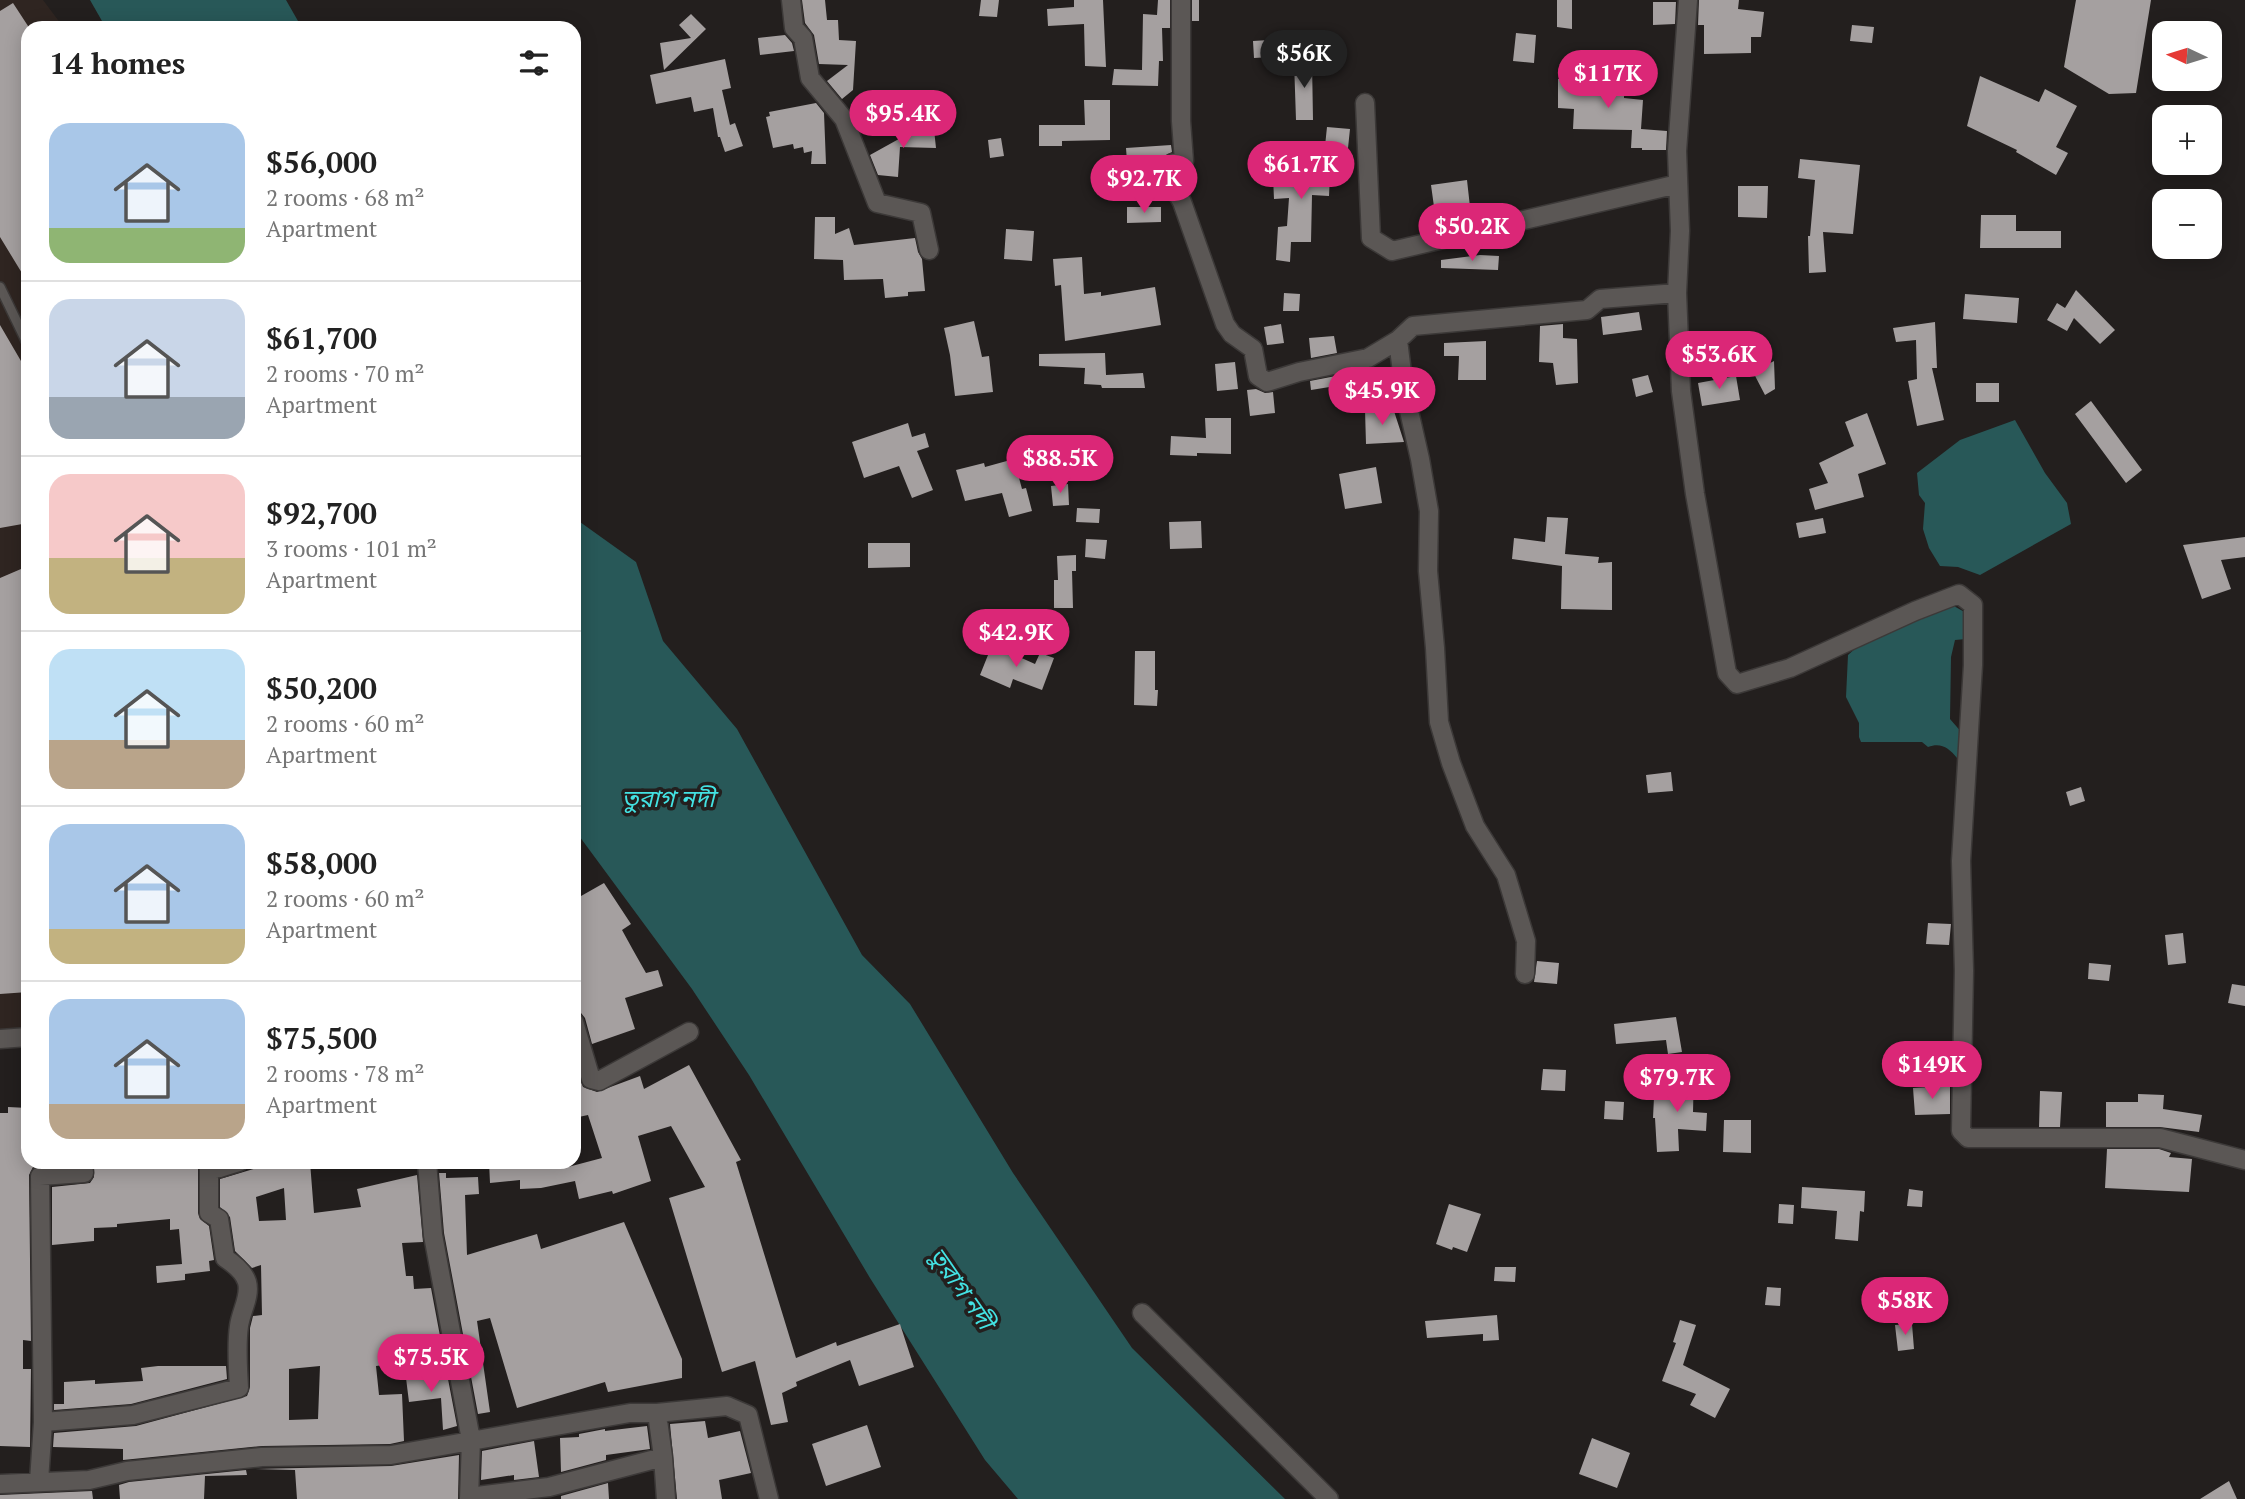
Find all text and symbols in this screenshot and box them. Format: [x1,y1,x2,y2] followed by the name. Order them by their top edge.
[2152,21,2222,91] north arrow
[2152,21,2222,259] map controls
[1263,31,1345,90] pin: $56K
[1276,37,1332,68] text: $56K
[49,43,185,83] text: 14 homes
[515,44,553,82] icon: filters
[1559,50,1657,110] pin: $117K
[1574,57,1642,88] text: $117K
[846,90,960,150] pin: $95.4K
[865,97,941,128] text: $95.4K
[2152,105,2222,175] button: +
[266,142,377,182] text: $56,000
[1244,142,1358,201] pin: $61.7K
[1263,148,1339,179] text: $61.7K
[105,151,189,235] icon: home
[1087,156,1201,215] pin: $92.7K
[1106,162,1182,193] text: $92.7K
[266,182,425,213] text: 2 rooms · 68 m²
[2152,189,2222,259] button: −
[1415,204,1529,263] pin: $50.2K
[1434,210,1510,241] text: $50.2K
[266,213,377,244] text: Apartment
[266,318,377,358] text: $61,700
[105,327,189,411] icon: home
[1662,332,1776,391] pin: $53.6K
[1681,338,1757,369] text: $53.6K
[266,358,425,389] text: 2 rooms · 70 m²
[1325,368,1439,427] pin: $45.9K
[1344,374,1420,405] text: $45.9K
[266,389,377,420] text: Apartment
[1003,435,1117,495] pin: $88.5K
[1022,442,1098,473] text: $88.5K
[266,493,377,533] text: $92,700
[105,502,189,586] icon: home
[266,533,437,564] text: 3 rooms · 101 m²
[266,564,377,595] text: Apartment
[959,610,1073,669] pin: $42.9K
[978,616,1054,647] text: $42.9K
[266,668,377,708] text: $50,200
[105,677,189,761] icon: home
[266,708,425,739] text: 2 rooms · 60 m²
[266,739,377,770] text: Apartment
[621,782,719,814] water label: তুরাগ নদী
[266,843,377,883] text: $58,000
[105,852,189,936] icon: home
[266,883,425,914] text: 2 rooms · 60 m²
[266,914,377,945] text: Apartment
[266,1018,377,1058] text: $75,500
[105,1027,189,1111] icon: home
[1883,1042,1981,1101] pin: $149K
[1898,1048,1966,1079] text: $149K
[1620,1054,1734,1114] pin: $79.7K
[266,1058,425,1089] text: 2 rooms · 78 m²
[1639,1061,1715,1092] text: $79.7K
[266,1089,377,1120] text: Apartment
[922,1241,1004,1339] water label: তুরাগ নদী
[1864,1278,1946,1337] pin: $58K
[1877,1284,1933,1315] text: $58K
[374,1334,488,1394] pin: $75.5K
[393,1341,469,1372] text: $75.5K

